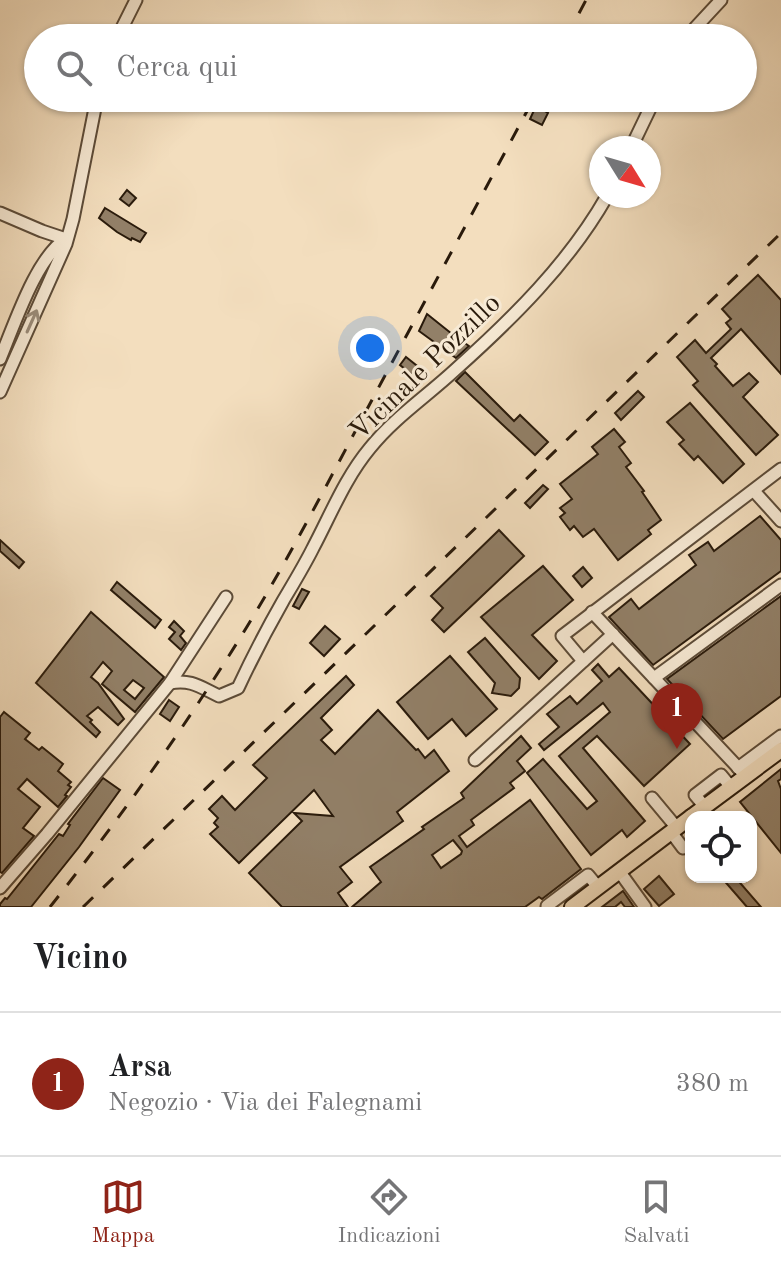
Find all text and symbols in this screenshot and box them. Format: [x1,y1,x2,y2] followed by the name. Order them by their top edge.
[24,24,757,112] search box
[52,46,96,90] icon: search
[116,53,238,83] text: Cerca qui
[589,136,661,208] north arrow
[345,289,507,447] street label: Vicinale Pozzillo
[25,309,40,333] one-way arrow
[350,328,390,368] your location
[651,683,703,749] pin: 1
[685,811,757,883] map controls
[685,811,757,883] button: locate
[32,942,128,976] text: Vicino
[108,1053,172,1083] text: Arsa
[50,1071,66,1097] text: 1
[676,1071,749,1097] text: 380 m
[108,1090,422,1116] text: Negozio · Via dei Falegnami
[92,1175,155,1250] tab: Mappa
[338,1175,440,1250] tab: Indicazioni
[624,1175,689,1250] tab: Salvati

